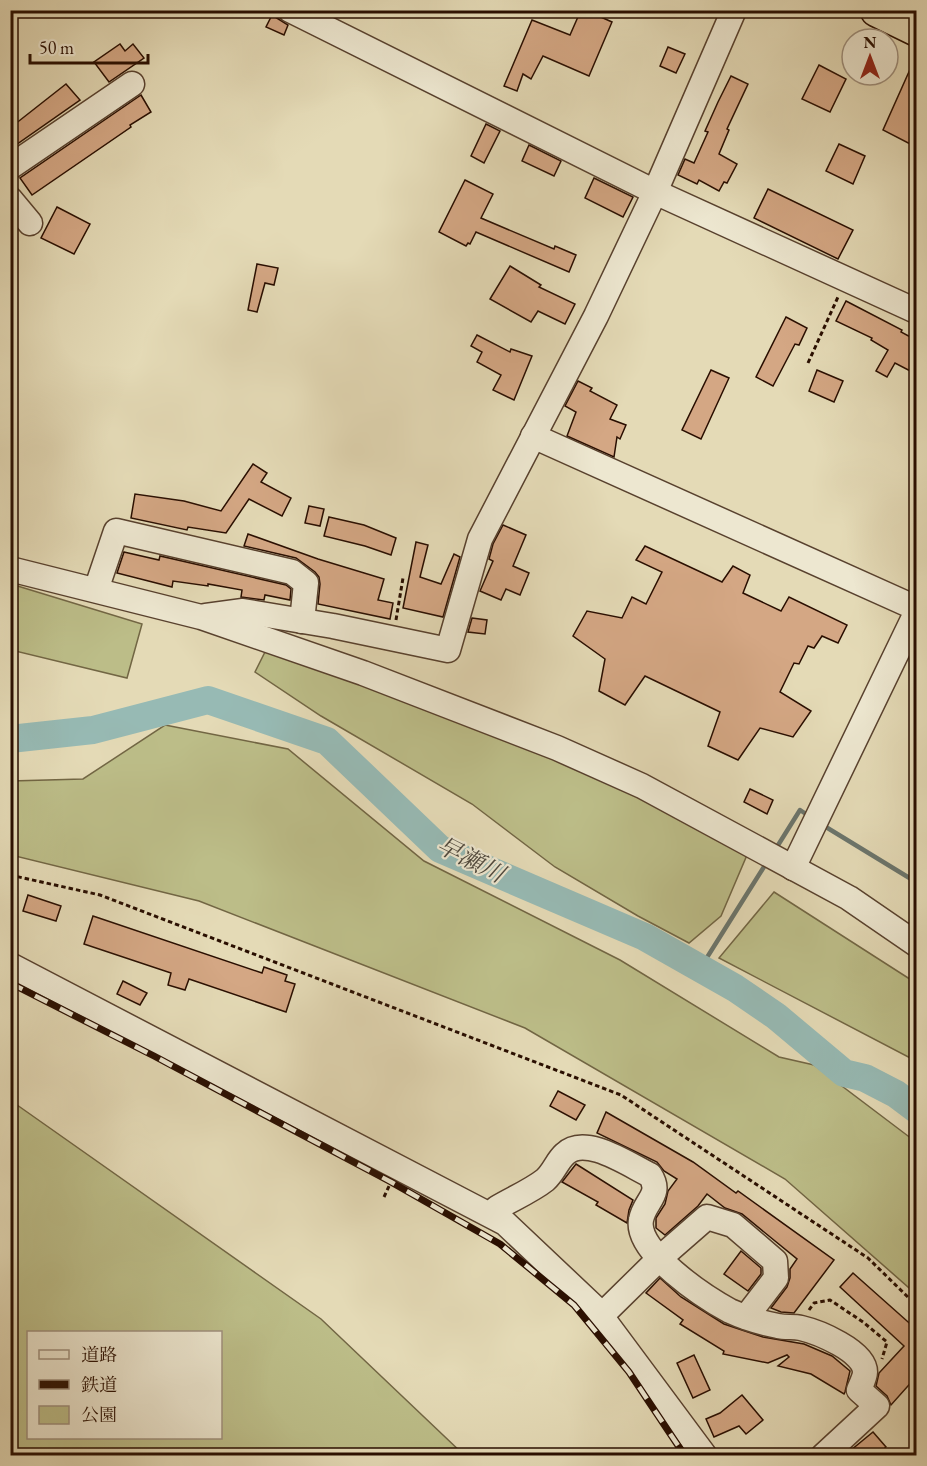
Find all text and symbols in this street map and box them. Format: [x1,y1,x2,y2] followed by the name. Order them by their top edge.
[30,27,148,65] scale bar
[840,27,900,87] north arrow
[864,32,877,53] text: N
[39,36,74,59] text: 50 m
[432,829,513,891] water label: 早瀬川
[27,1331,222,1439] legend
[81,1343,117,1366] text: 道路
[81,1373,117,1396] text: 鉄道
[81,1403,117,1426] text: 公園

